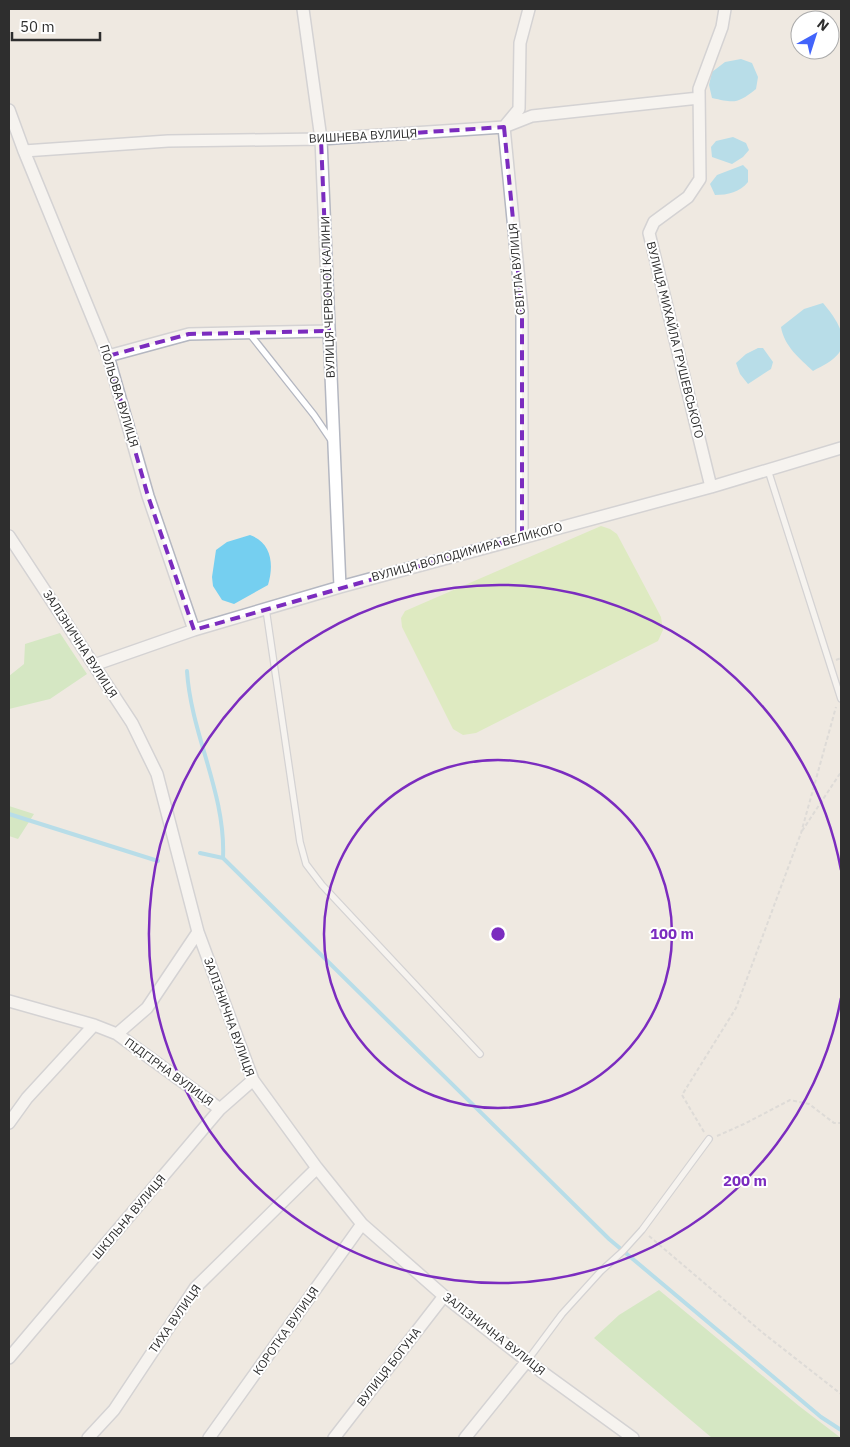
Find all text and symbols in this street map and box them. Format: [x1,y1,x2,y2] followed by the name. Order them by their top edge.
[12,10,100,42] scale bar
[790,10,840,60] north arrow
[814,15,833,35] text: N
[20,17,55,36] text: 50 m
[308,125,418,146] street label: ВИШНЕВА ВУЛИЦЯ
[317,216,338,378] street label: ВУЛИЦЯ ЧЕРВОНОЇ КАЛИНИ
[505,222,528,316] street label: СВІТЛА ВУЛИЦЯ
[644,240,707,440] street label: ВУЛИЦЯ МИХАЙЛА ГРУШЕВСЬКОГО
[97,343,142,449] street label: ПОЛЬОВА ВУЛИЦЯ
[370,519,564,584] street label: ВУЛИЦЯ ВОЛОДИМИРА ВЕЛИКОГО
[40,587,121,701] street label: ЗАЛІЗНИЧНА ВУЛИЦЯ
[650,924,694,943] text: 100 m
[489,925,507,943] centre of rings
[201,955,258,1079] street label: ЗАЛІЗНИЧНА ВУЛИЦЯ
[122,1034,217,1109] street label: ПІДГІРНА ВУЛИЦЯ
[89,1171,169,1262] street label: ШКІЛЬНА ВУЛИЦЯ
[723,1171,767,1190] text: 200 m
[145,1281,204,1356] street label: ТИХА ВУЛИЦЯ
[250,1284,322,1378] street label: КОРОТКА ВУЛИЦЯ
[440,1289,549,1378] street label: ЗАЛІЗНИЧНА ВУЛИЦЯ
[353,1324,424,1409] street label: ВУЛИЦЯ БОГУНА

